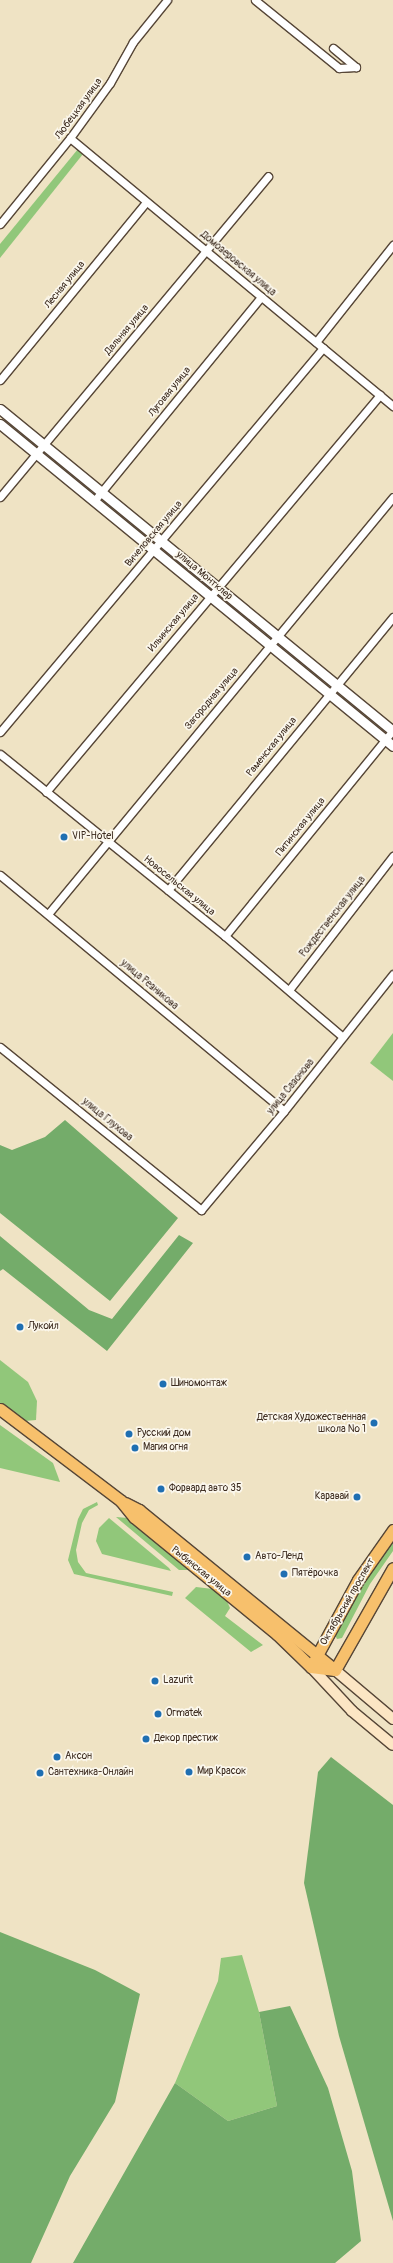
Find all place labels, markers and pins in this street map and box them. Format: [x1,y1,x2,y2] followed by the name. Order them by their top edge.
[72,831,114,843] place label: VIP-Hotel
[59,832,69,842] marker: VIP-Hotel
[28,1321,59,1333] place label: Лукойл
[15,1322,25,1332] marker: Лукойл
[171,1378,227,1390] place label: Шиномонтаж
[158,1379,168,1389] marker: Шиномонтаж
[257,1411,366,1434] place label: Детская Художественная школа № 1
[369,1418,379,1428] marker: Детская Художественная школа № 1
[137,1428,191,1440] place label: Русский дом
[124,1429,134,1439] marker: Русский дом
[143,1442,188,1454] place label: Магия огня
[130,1443,140,1453] marker: Магия огня
[169,1483,241,1495] place label: Форвард авто 35
[156,1484,166,1494] marker: Форвард авто 35
[315,1491,349,1503] place label: Каравай
[352,1492,362,1502] marker: Каравай
[255,1551,303,1563] place label: Авто-Ленд
[242,1552,252,1562] marker: Авто-Ленд
[292,1568,338,1580] place label: Пятёрочка
[279,1569,289,1579] marker: Пятёрочка
[163,1675,193,1687] place label: Lazurit
[150,1676,160,1686] marker: Lazurit
[166,1708,202,1720] place label: Ormatek
[153,1709,163,1719] marker: Ormatek
[154,1733,218,1745] place label: Декор престиж
[141,1734,151,1744] marker: Декор престиж
[65,1751,92,1763] place label: Аксон
[52,1752,62,1762] marker: Аксон
[197,1766,246,1778] place label: Мир Красок
[48,1767,133,1779] place label: Сантехника-Онлайн
[184,1767,194,1777] marker: Мир Красок
[35,1768,45,1778] marker: Сантехника-Онлайн

